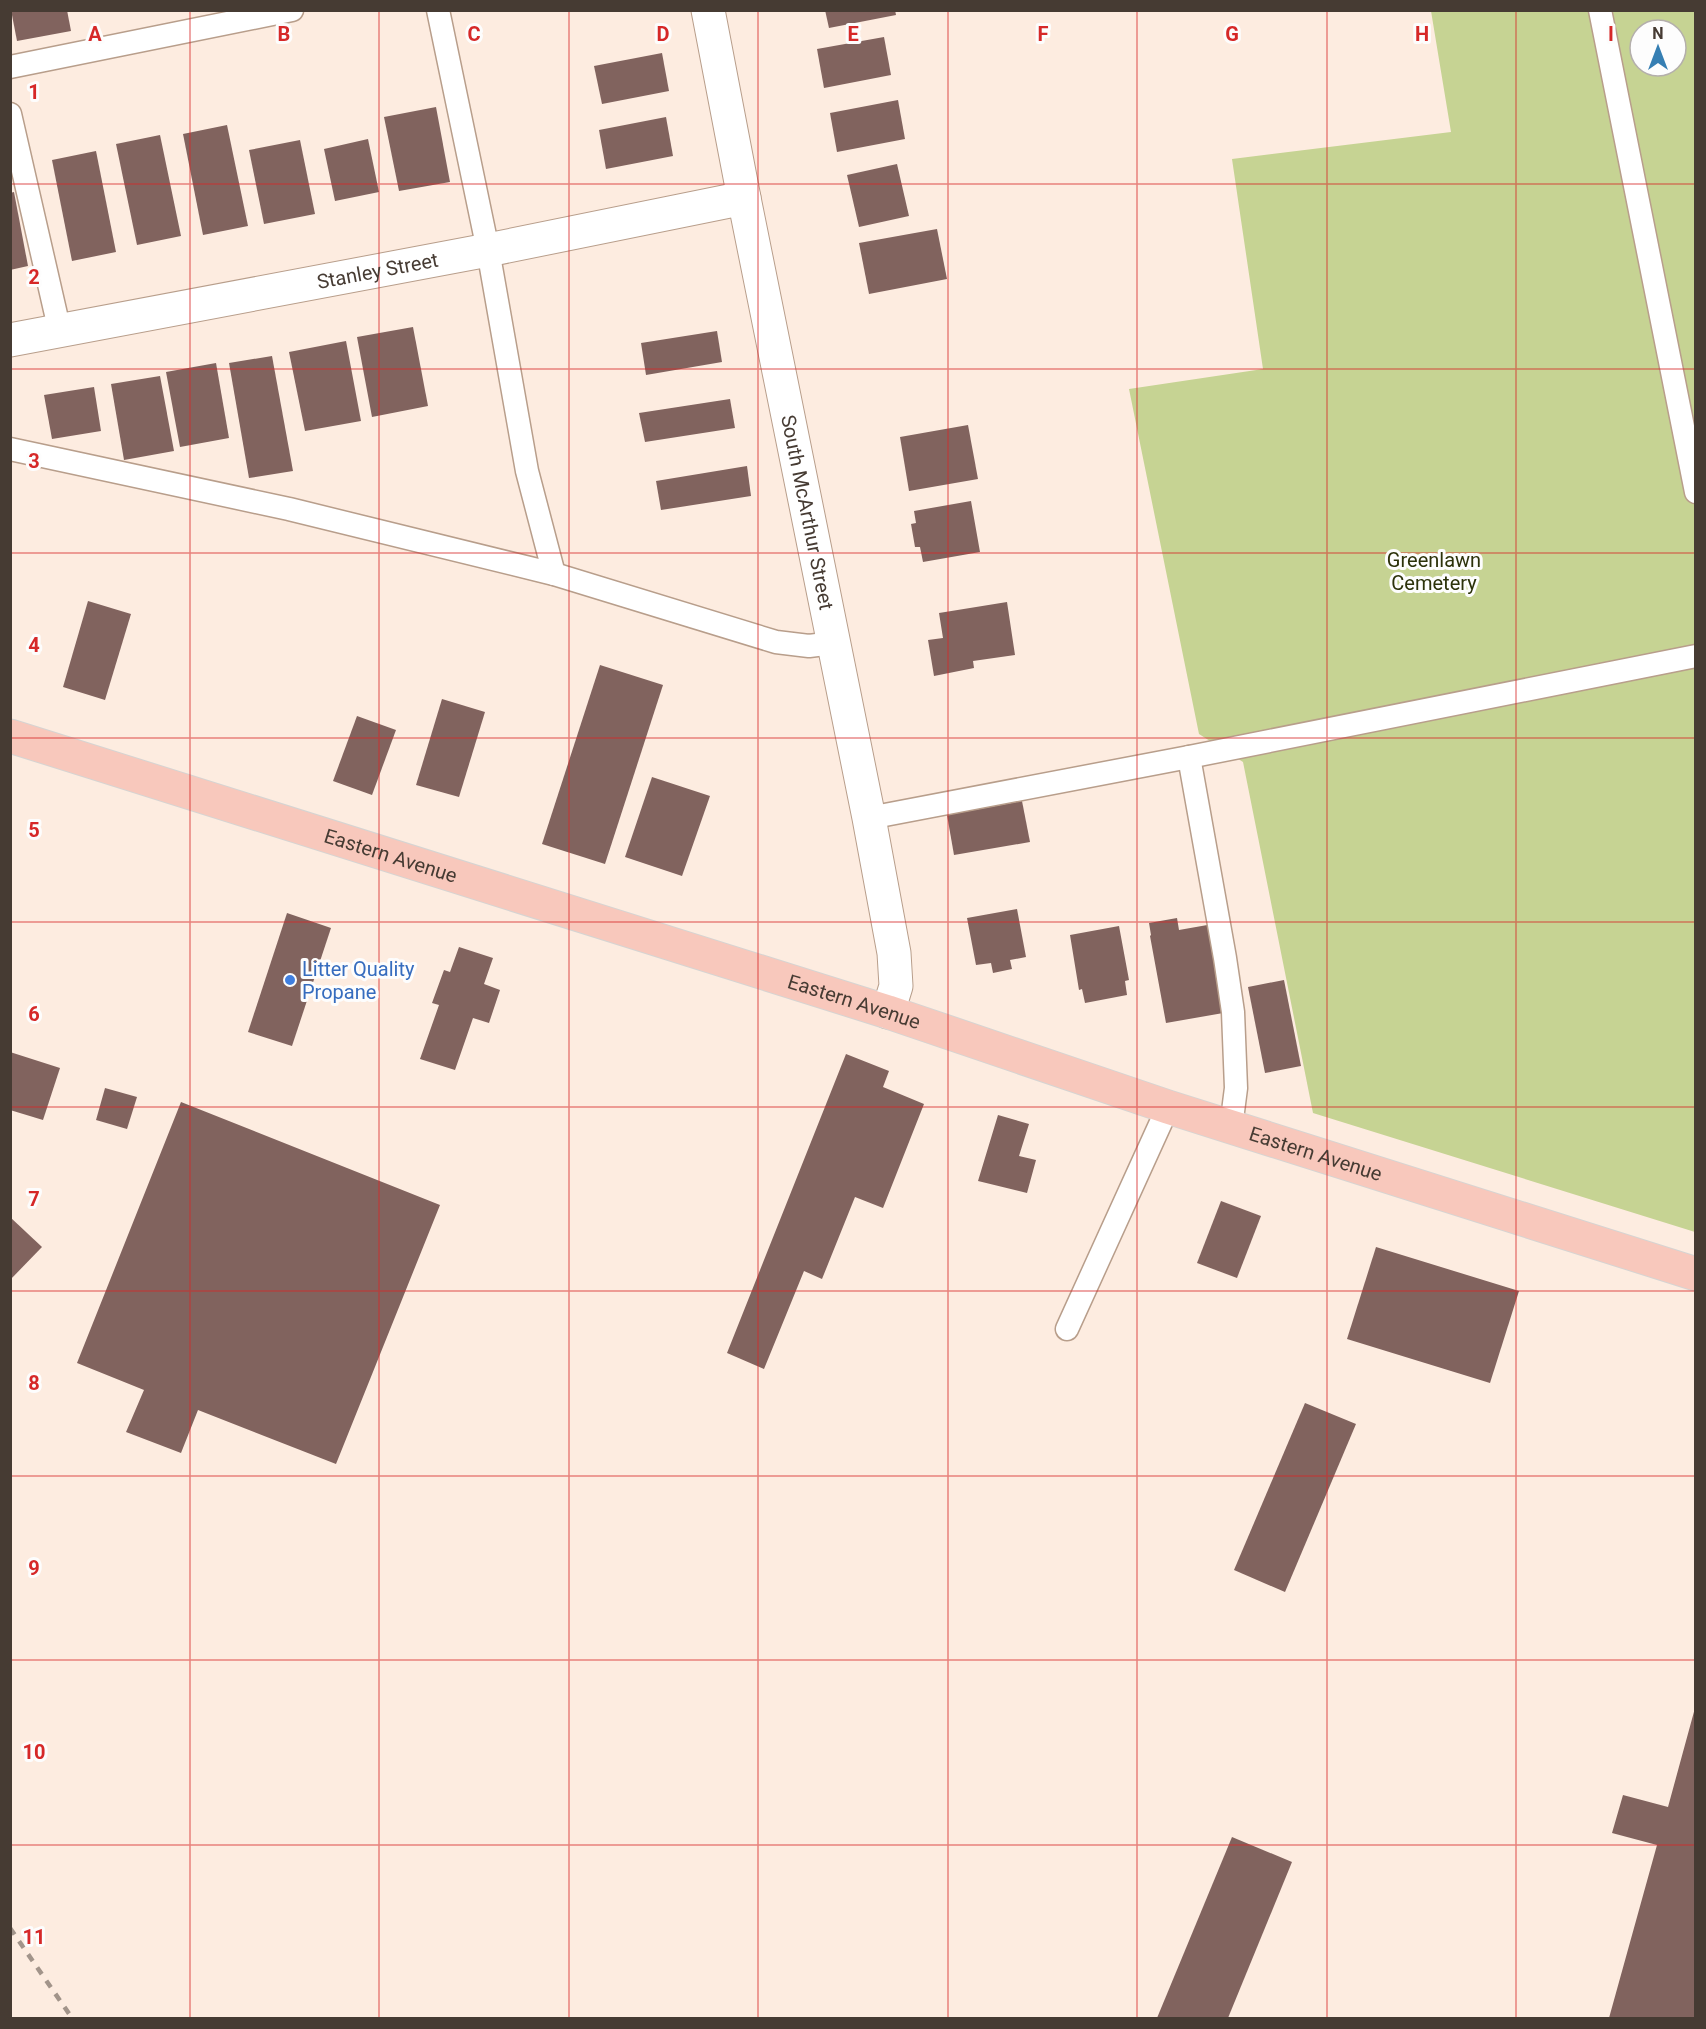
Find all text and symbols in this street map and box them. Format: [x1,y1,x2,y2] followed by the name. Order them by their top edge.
[1628,18,1688,78] north arrow
[88,22,102,46] text: A
[278,22,290,46] text: B
[467,22,481,46] text: C
[657,22,670,46] text: D
[847,22,859,46] text: E
[1038,22,1049,46] text: F
[1225,22,1239,46] text: G
[1415,22,1429,46] text: H
[1608,22,1614,46] text: I
[1652,24,1664,43] text: N
[28,80,40,104] text: 1
[315,248,440,294] street label: Stanley Street
[28,265,40,289] text: 2
[776,413,839,612] street label: South McArthur Street
[28,449,40,473] text: 3
[1387,548,1481,595] park label: Greenlawn Cemetery
[28,633,40,657] text: 4
[28,818,40,842] text: 5
[321,824,460,888] street label: Eastern Avenue
[302,957,415,1004] place label: Litter Quality Propane
[785,969,924,1034] street label: Eastern Avenue
[283,973,297,987] marker: Litter Quality Propane
[28,1002,40,1026] text: 6
[1246,1121,1385,1186] street label: Eastern Avenue
[28,1187,40,1211] text: 7
[28,1371,40,1395] text: 8
[28,1556,40,1580] text: 9
[23,1740,45,1764] text: 10
[23,1925,45,1949] text: 11

